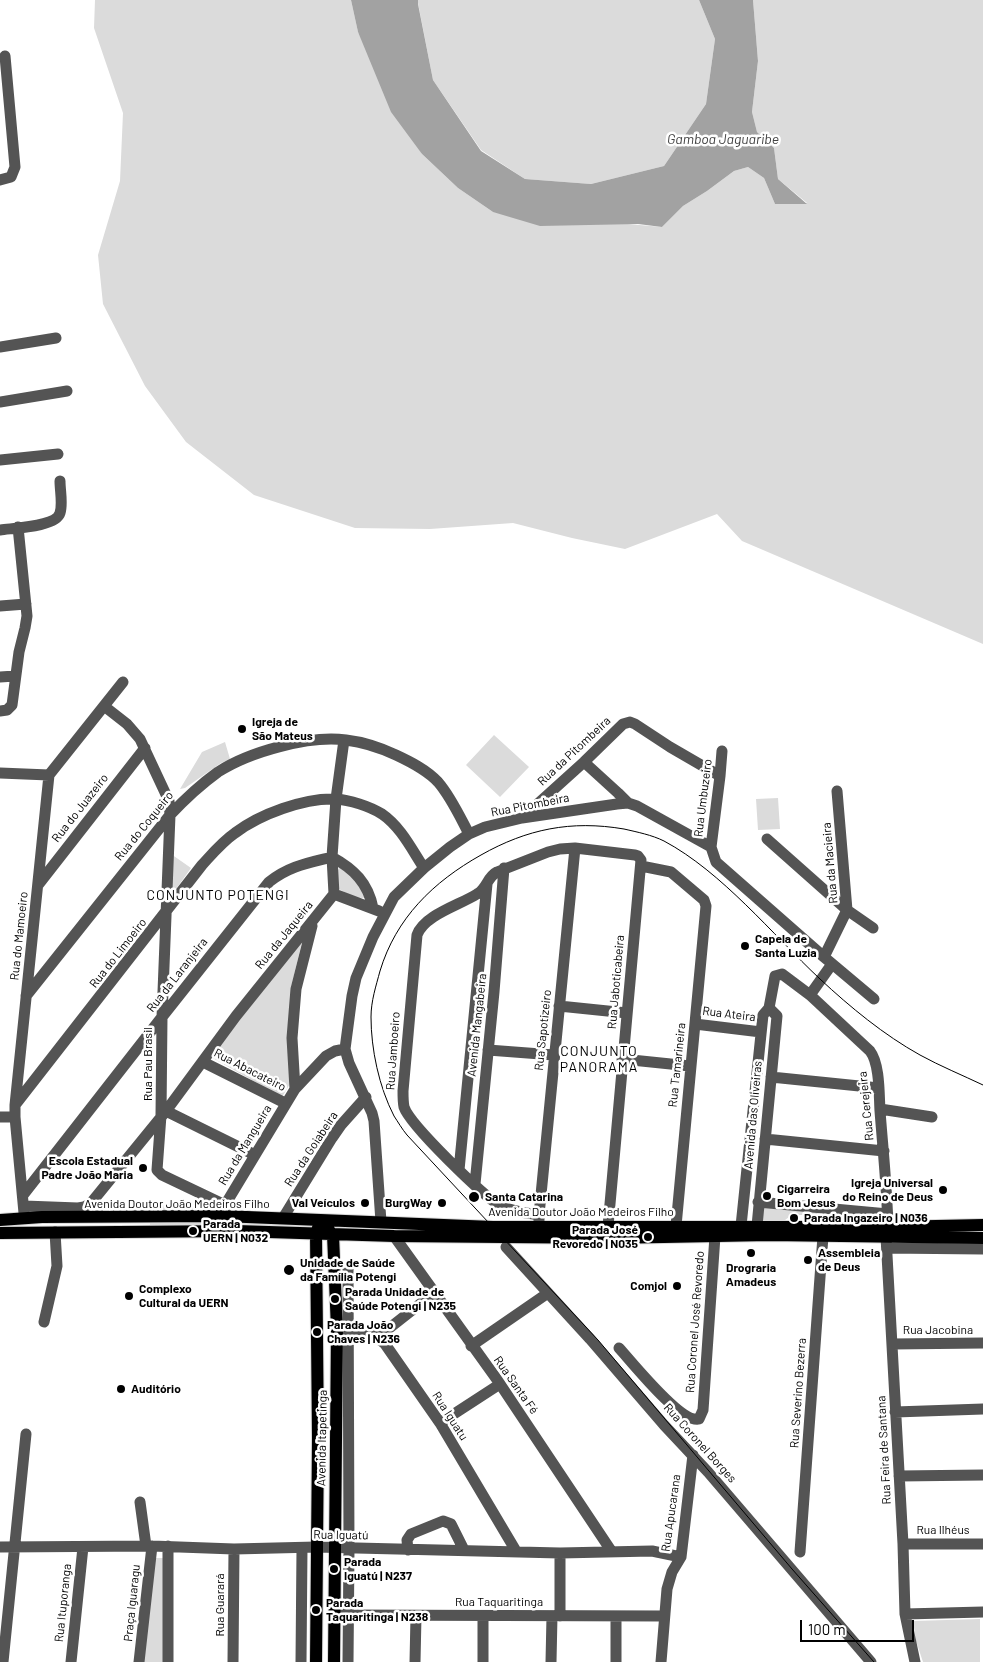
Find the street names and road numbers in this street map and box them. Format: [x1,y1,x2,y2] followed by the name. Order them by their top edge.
[534,713,614,789] street label: Rua da Pitombeira
[691,758,715,838] street label: Rua Umbuzeiro
[49,771,111,845] street label: Rua do Juazeiro
[112,788,176,864] street label: Rua do Coqueiro
[490,790,570,820] street label: Rua Pitombeira
[819,822,841,904] street label: Rua da Macieira
[7,891,31,981] street label: Rua do Mamoeiro
[252,898,316,972] street label: Rua da Jaqueira
[86,915,150,991] street label: Rua do Limoeiro
[605,934,627,1030] street label: Rua Jaboticabeira
[144,935,210,1015] street label: Rua da Laranjeira
[464,973,490,1077] street label: Avenida Mangabeira
[532,989,554,1071] street label: Rua Sapotizeiro
[702,1004,756,1024] street label: Rua Ateira
[383,1011,403,1091] street label: Rua Jamboeiro
[665,1022,689,1108] street label: Rua Tamarineira
[141,1027,155,1101] street label: Rua Pau Brasil
[211,1046,289,1094] street label: Rua Abacateiro
[741,1060,765,1170] street label: Avenida das Oliveiras
[855,1071,877,1141] street label: Rua Cerejeira
[215,1102,275,1188] street label: Rua da Mangueira
[281,1109,341,1189] street label: Rua da Goiabeira
[84,1197,270,1211] street label: Avenida Doutor João Medeiros Filho
[488,1205,674,1219] street label: Avenida Doutor João Medeiros Filho
[683,1251,707,1393] street label: Rua Coronel José Revoredo
[903,1323,973,1337] street label: Rua Jacobina
[787,1337,809,1449] street label: Rua Severino Bezerra
[491,1353,541,1417] street label: Rua Santa Fé
[429,1389,471,1443] street label: Rua Iguatu
[314,1390,330,1486] street label: Avenida Itapetinga
[874,1395,894,1505] street label: Rua Feira de Santana
[661,1400,739,1486] street label: Rua Coronel Borges
[658,1473,684,1553] street label: Rua Apucarana
[916,1523,970,1537] street label: Rua Ilhéus
[313,1527,369,1543] street label: Rua Iguatú
[52,1563,74,1643] street label: Rua Ituporanga
[121,1564,143,1642] street label: Praça Iguaragu
[213,1573,227,1637] street label: Rua Guarará
[455,1595,543,1609] street label: Rua Taquaritinga

